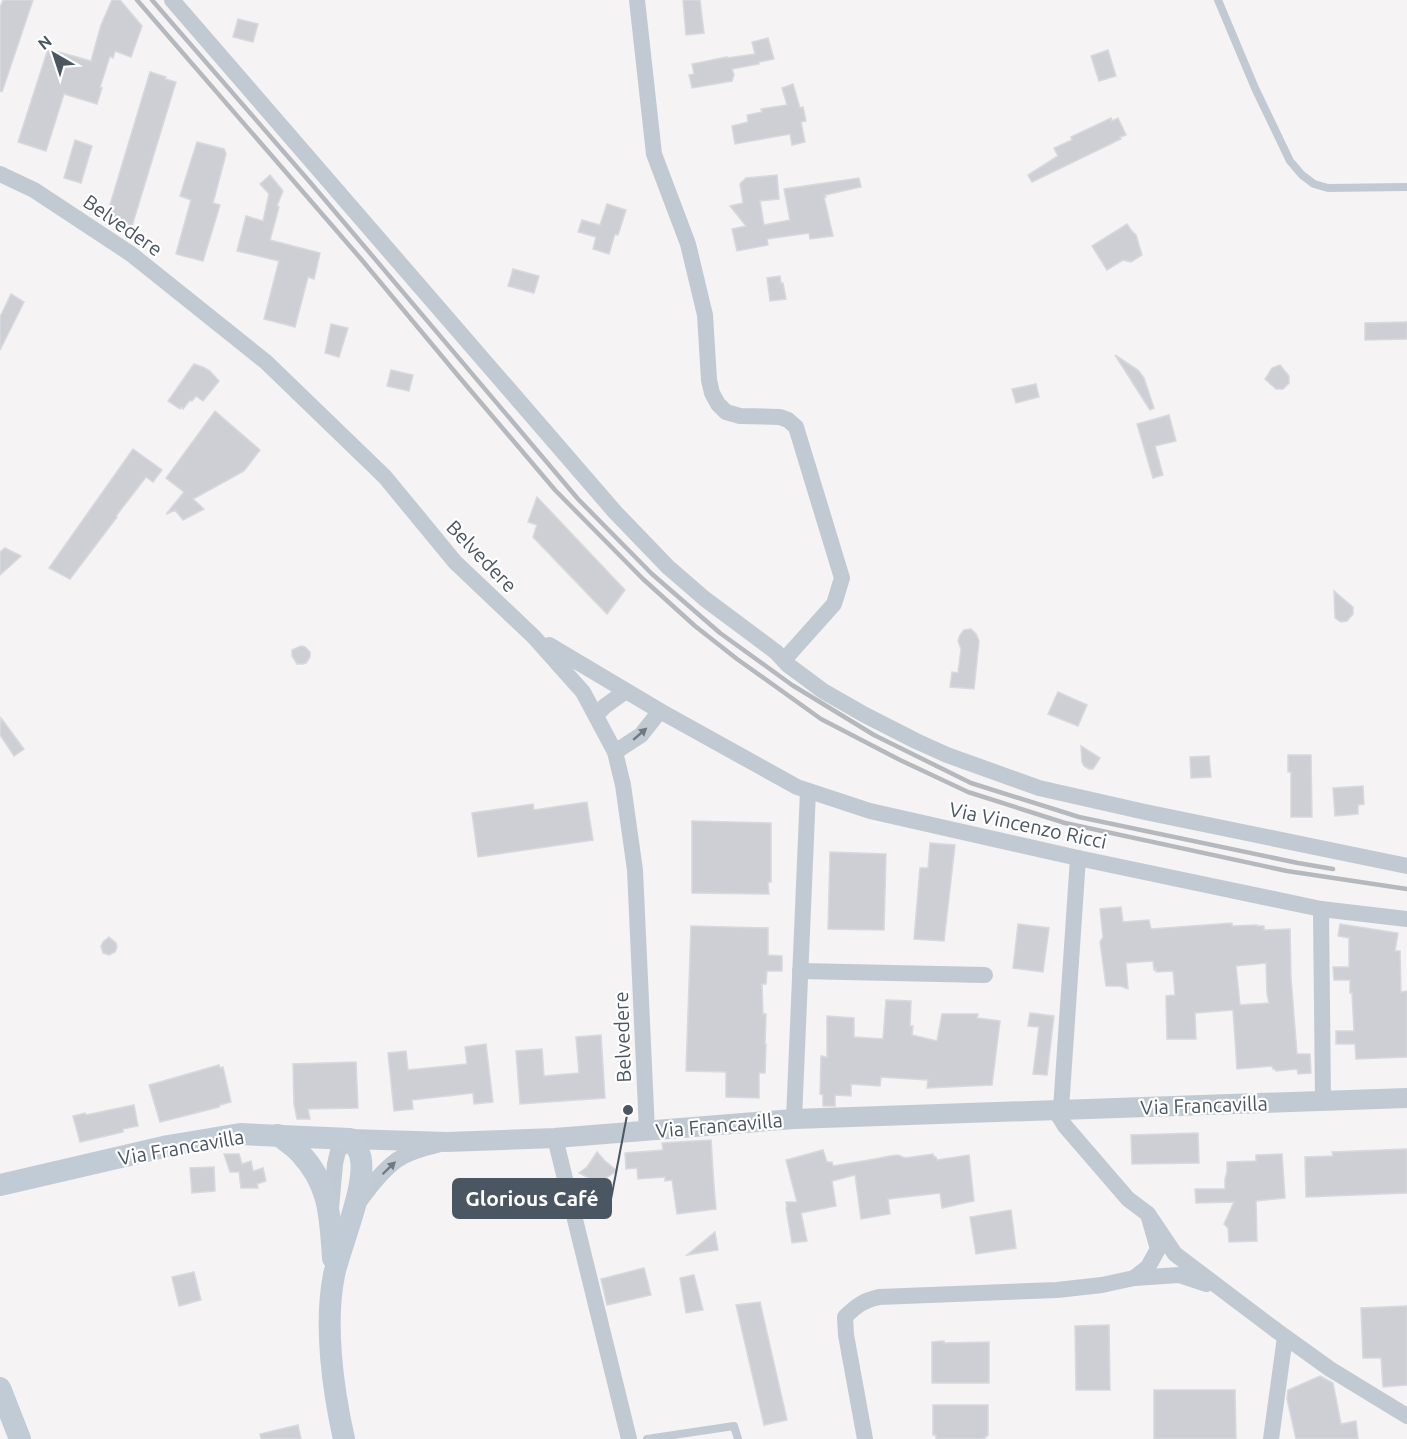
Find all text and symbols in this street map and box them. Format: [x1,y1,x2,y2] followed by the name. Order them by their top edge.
[24,24,84,84] north arrow
[34,32,55,53] text: N
[79,189,167,261] street label: Belvedere
[442,515,522,597] street label: Belvedere
[632,728,647,741] one-way arrow
[947,797,1109,853] street label: Via Vincenzo Ricci
[609,991,635,1083] street label: Belvedere
[1140,1091,1268,1119] street label: Via Francavilla
[655,1108,783,1142] street label: Via Francavilla
[116,1125,246,1169] street label: Via Francavilla
[381,1161,396,1175] one-way arrow
[453,1179,611,1218] callout: Glorious Café
[465,1186,599,1210] text: Glorious Café

